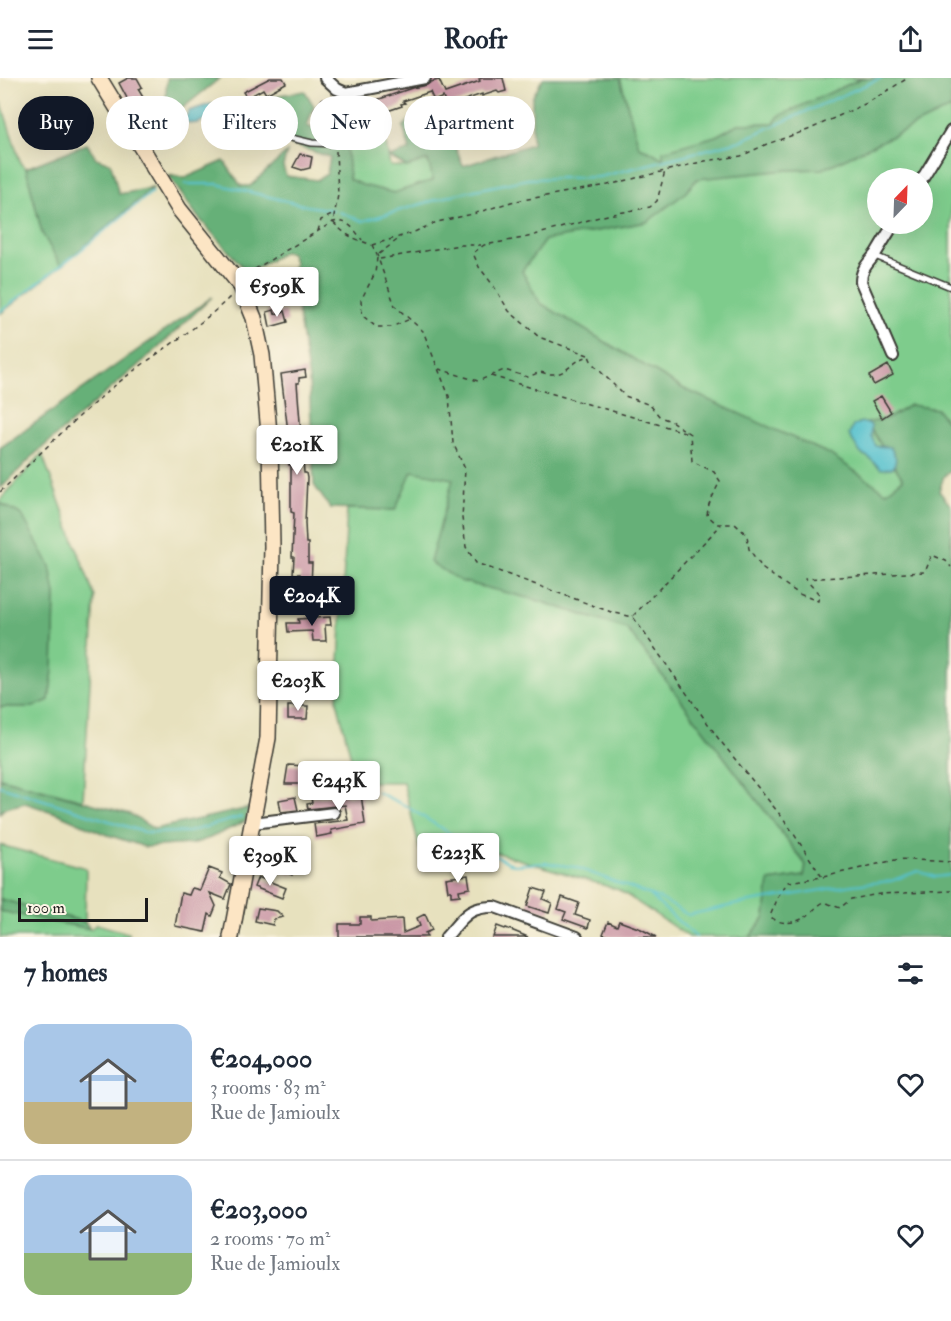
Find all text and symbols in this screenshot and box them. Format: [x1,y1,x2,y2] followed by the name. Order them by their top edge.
[24,23,57,56] icon: menu
[444,23,507,56] text: Roofr
[894,23,927,56] icon: share
[18,96,94,150] chip: Buy
[106,96,189,150] chip: Rent
[201,96,298,150] chip: Filters
[310,96,392,150] chip: New
[404,96,535,150] chip: Apartment
[867,168,933,234] north arrow
[867,168,933,234] map controls
[235,267,319,318] pin: €509K
[250,274,304,299] text: €509K
[255,425,339,476] pin: €201K
[270,432,324,457] text: €201K
[270,576,354,627] pin: €204K
[284,583,340,608] text: €204K
[256,661,340,712] pin: €203K
[271,668,325,693] text: €203K
[297,761,381,812] pin: €243K
[312,768,366,793] text: €243K
[416,833,500,884] pin: €223K
[228,836,312,887] pin: €309K
[431,840,485,865] text: €223K
[243,843,297,868] text: €309K
[18,895,148,922] scale bar
[27,898,65,918] text: 100 m
[24,957,107,989] text: 7 homes
[894,957,927,990] icon: filters
[210,1043,312,1075] text: €204,000
[72,1048,144,1120] icon: home
[894,1068,927,1101] icon: heart
[210,1075,326,1100] text: 3 rooms · 83 m²
[210,1100,340,1125] text: Rue de Jamioulx
[210,1194,308,1226] text: €203,000
[72,1199,144,1271] icon: home
[894,1219,927,1252] icon: heart
[210,1226,330,1251] text: 2 rooms · 70 m²
[210,1251,340,1276] text: Rue de Jamioulx

